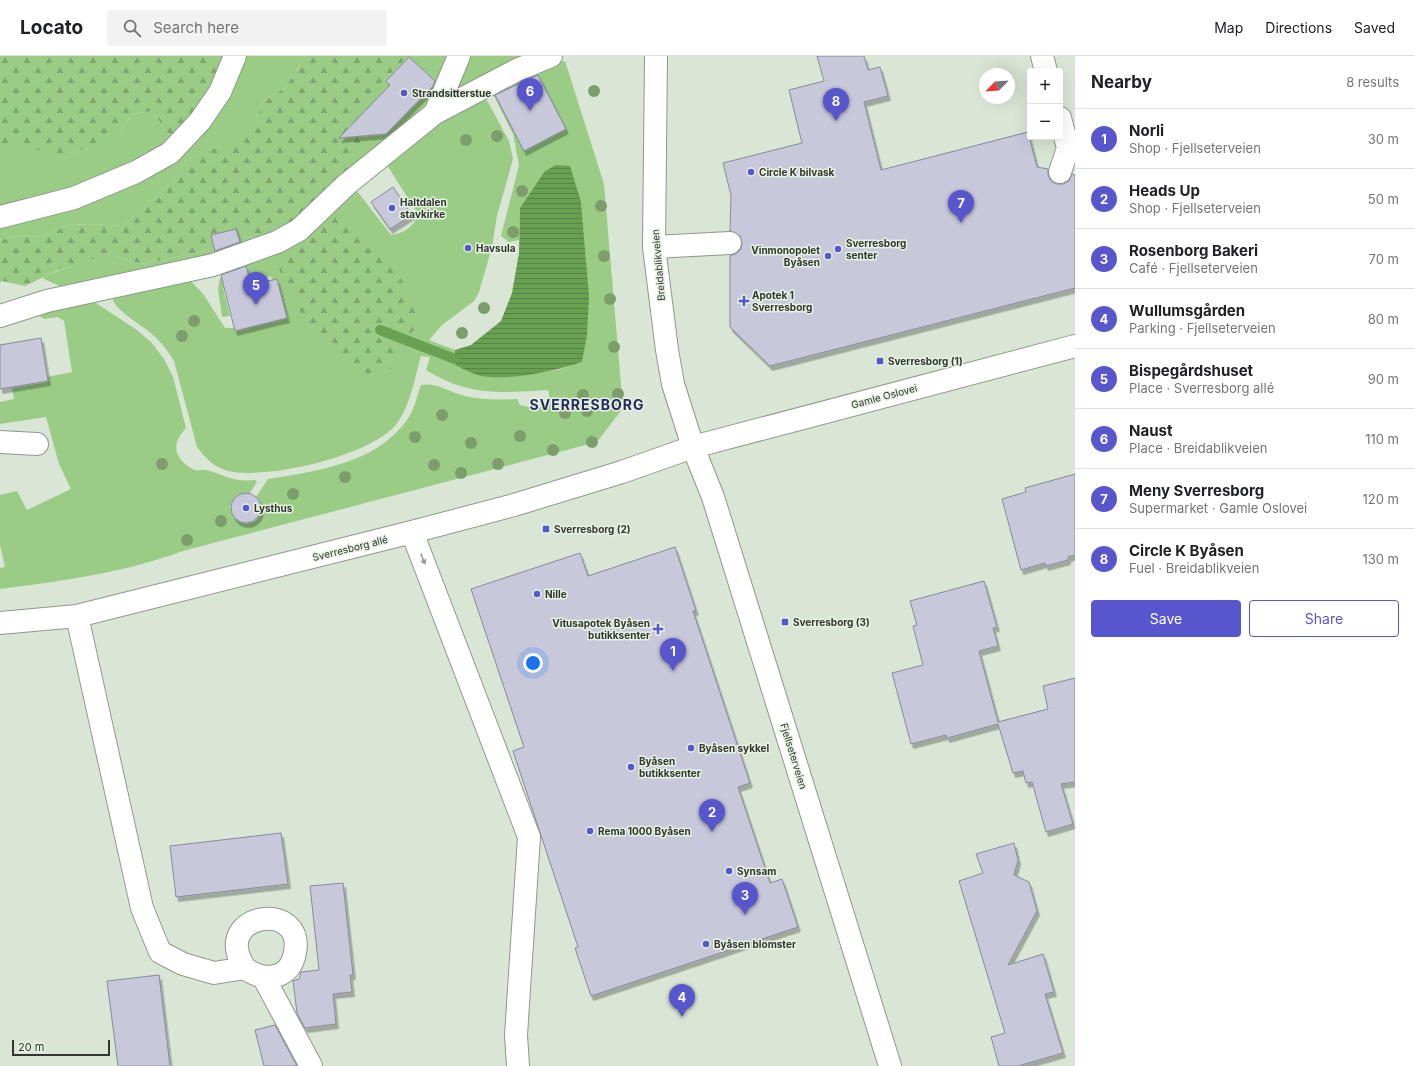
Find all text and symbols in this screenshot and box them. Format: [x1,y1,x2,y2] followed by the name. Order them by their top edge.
[107,10,387,46] search box
[20,16,83,39] text: Locato
[121,17,143,39] icon: search
[153,18,239,37] text: Search here
[1214,19,1243,36] text: Map
[1265,19,1332,36] text: Directions
[1354,19,1395,36] text: Saved
[979,68,1015,104] north arrow
[1027,68,1063,140] map controls
[1027,68,1063,104] button: +
[1091,72,1152,92] text: Nearby
[1346,74,1399,90] text: 8 results
[517,78,543,111] pin: 6
[412,87,491,99] place label: Strandsitterstue
[399,88,409,98] marker: Strandsitterstue
[823,88,849,121] pin: 8
[1027,104,1063,140] button: −
[1129,121,1164,140] text: Norli
[1101,131,1107,147] text: 1
[1368,131,1399,147] text: 30 m
[1129,140,1261,156] text: Shop · Fjellseterveien
[759,166,835,178] place label: Circle K bilvask
[746,167,756,177] marker: Circle K bilvask
[1129,181,1200,200] text: Heads Up
[948,190,974,223] pin: 7
[1100,191,1108,207] text: 2
[1368,191,1399,207] text: 50 m
[400,196,447,220] place label: Haltdalen stavkirke
[1129,200,1261,216] text: Shop · Fjellseterveien
[387,203,397,213] marker: Haltdalen stavkirke
[649,229,667,301] street label: Breidablikveien
[846,237,906,261] place label: Sverresborg senter
[1129,241,1258,260] text: Rosenborg Bakeri
[476,242,516,254] place label: Havsula
[463,243,473,253] marker: Havsula
[751,244,820,269] place label: Vinmonopolet Byåsen
[833,244,843,254] marker: Sverresborg senter
[823,251,833,261] marker: Vinmonopolet Byåsen
[1100,251,1108,267] text: 3
[1369,251,1399,267] text: 70 m
[1129,260,1258,276] text: Café · Fjellseterveien
[243,272,269,305] pin: 5
[752,289,812,314] place label: Apotek 1 Sverresborg
[739,296,749,306] marker: Apotek 1 Sverresborg
[1129,301,1245,320] text: Wullumsgården
[1100,311,1108,327] text: 4
[1368,311,1399,327] text: 80 m
[1129,320,1276,336] text: Parking · Fjellseterveien
[888,355,963,368] place label: Sverresborg (1)
[875,356,885,366] marker: Sverresborg (1)
[1129,361,1253,380] text: Bispegårdshuset
[1100,371,1108,387] text: 5
[1368,371,1399,387] text: 90 m
[1129,380,1274,396] text: Place · Sverresborg allé
[850,381,918,411] street label: Gamle Oslovei
[530,396,644,413] district label: SVERRESBORG
[1129,421,1172,440] text: Naust
[1100,431,1108,447] text: 6
[1365,431,1399,447] text: 110 m
[1129,440,1267,456] text: Place · Breidablikveien
[1129,481,1264,500] text: Meny Sverresborg
[1100,491,1108,507] text: 7
[1363,491,1399,507] text: 120 m
[1129,500,1307,516] text: Supermarket · Gamle Oslovei
[254,502,293,515] place label: Lysthus
[241,503,251,513] marker: Lysthus
[554,523,631,536] place label: Sverresborg (2)
[541,524,551,534] marker: Sverresborg (2)
[311,533,389,563] street label: Sverresborg allé
[1129,541,1244,560] text: Circle K Byåsen
[1100,551,1108,567] text: 8
[1362,551,1399,567] text: 130 m
[421,554,427,566] one-way arrow
[1129,560,1259,576] text: Fuel · Breidablikveien
[545,588,567,600] place label: Nille
[532,589,542,599] marker: Nille
[1091,600,1241,637] button: Save
[1249,600,1399,637] button: Share
[793,616,870,629] place label: Sverresborg (3)
[552,617,650,641] place label: Vitusapotek Byåsen butikksenter
[780,617,790,627] marker: Sverresborg (3)
[653,624,663,634] marker: Vitusapotek Byåsen butikksenter
[660,638,686,671] pin: 1
[523,653,543,673] your location
[778,722,810,791] street label: Fjellseterveien
[699,742,769,755] place label: Byåsen sykkel
[686,743,696,753] marker: Byåsen sykkel
[639,755,701,779] place label: Byåsen butikksenter
[626,762,636,772] marker: Byåsen butikksenter
[699,799,725,832] pin: 2
[598,825,691,838] place label: Rema 1000 Byåsen
[585,826,595,836] marker: Rema 1000 Byåsen
[737,865,776,878] place label: Synsam
[724,866,734,876] marker: Synsam
[732,882,758,915] pin: 3
[714,938,796,951] place label: Byåsen blomster
[701,939,711,949] marker: Byåsen blomster
[669,984,695,1017] pin: 4
[12,1038,110,1057] scale bar
[18,1040,44,1054] text: 20 m

